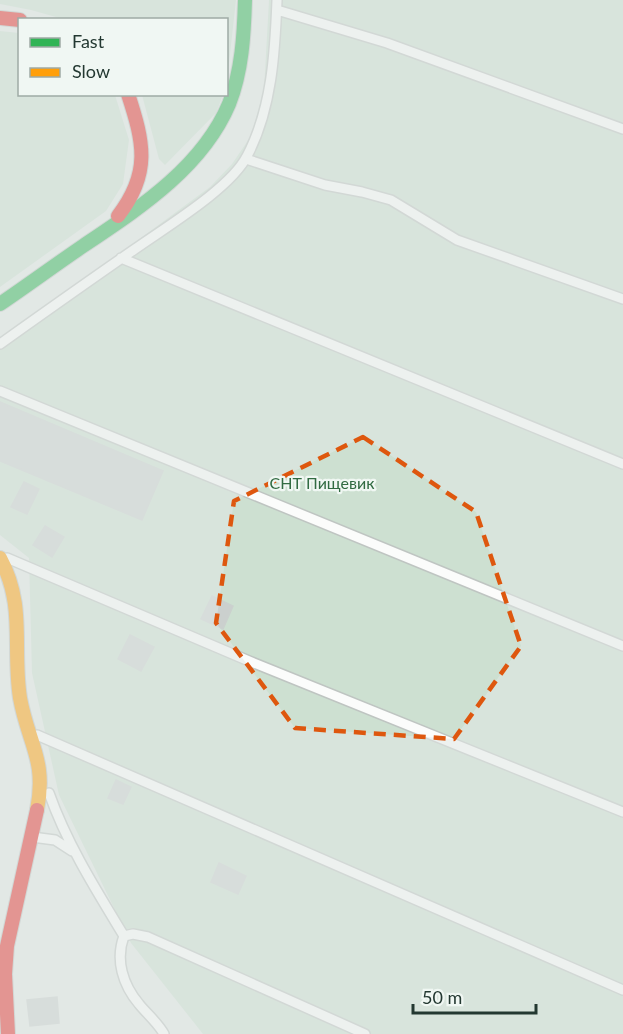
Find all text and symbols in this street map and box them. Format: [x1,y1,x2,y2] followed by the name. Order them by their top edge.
[18,18,228,96] legend
[72,30,105,52] text: Fast
[72,60,110,82] text: Slow
[270,473,375,492] park label: СНТ Пищевик
[413,977,536,1015] scale bar
[422,986,462,1008] text: 50 m

